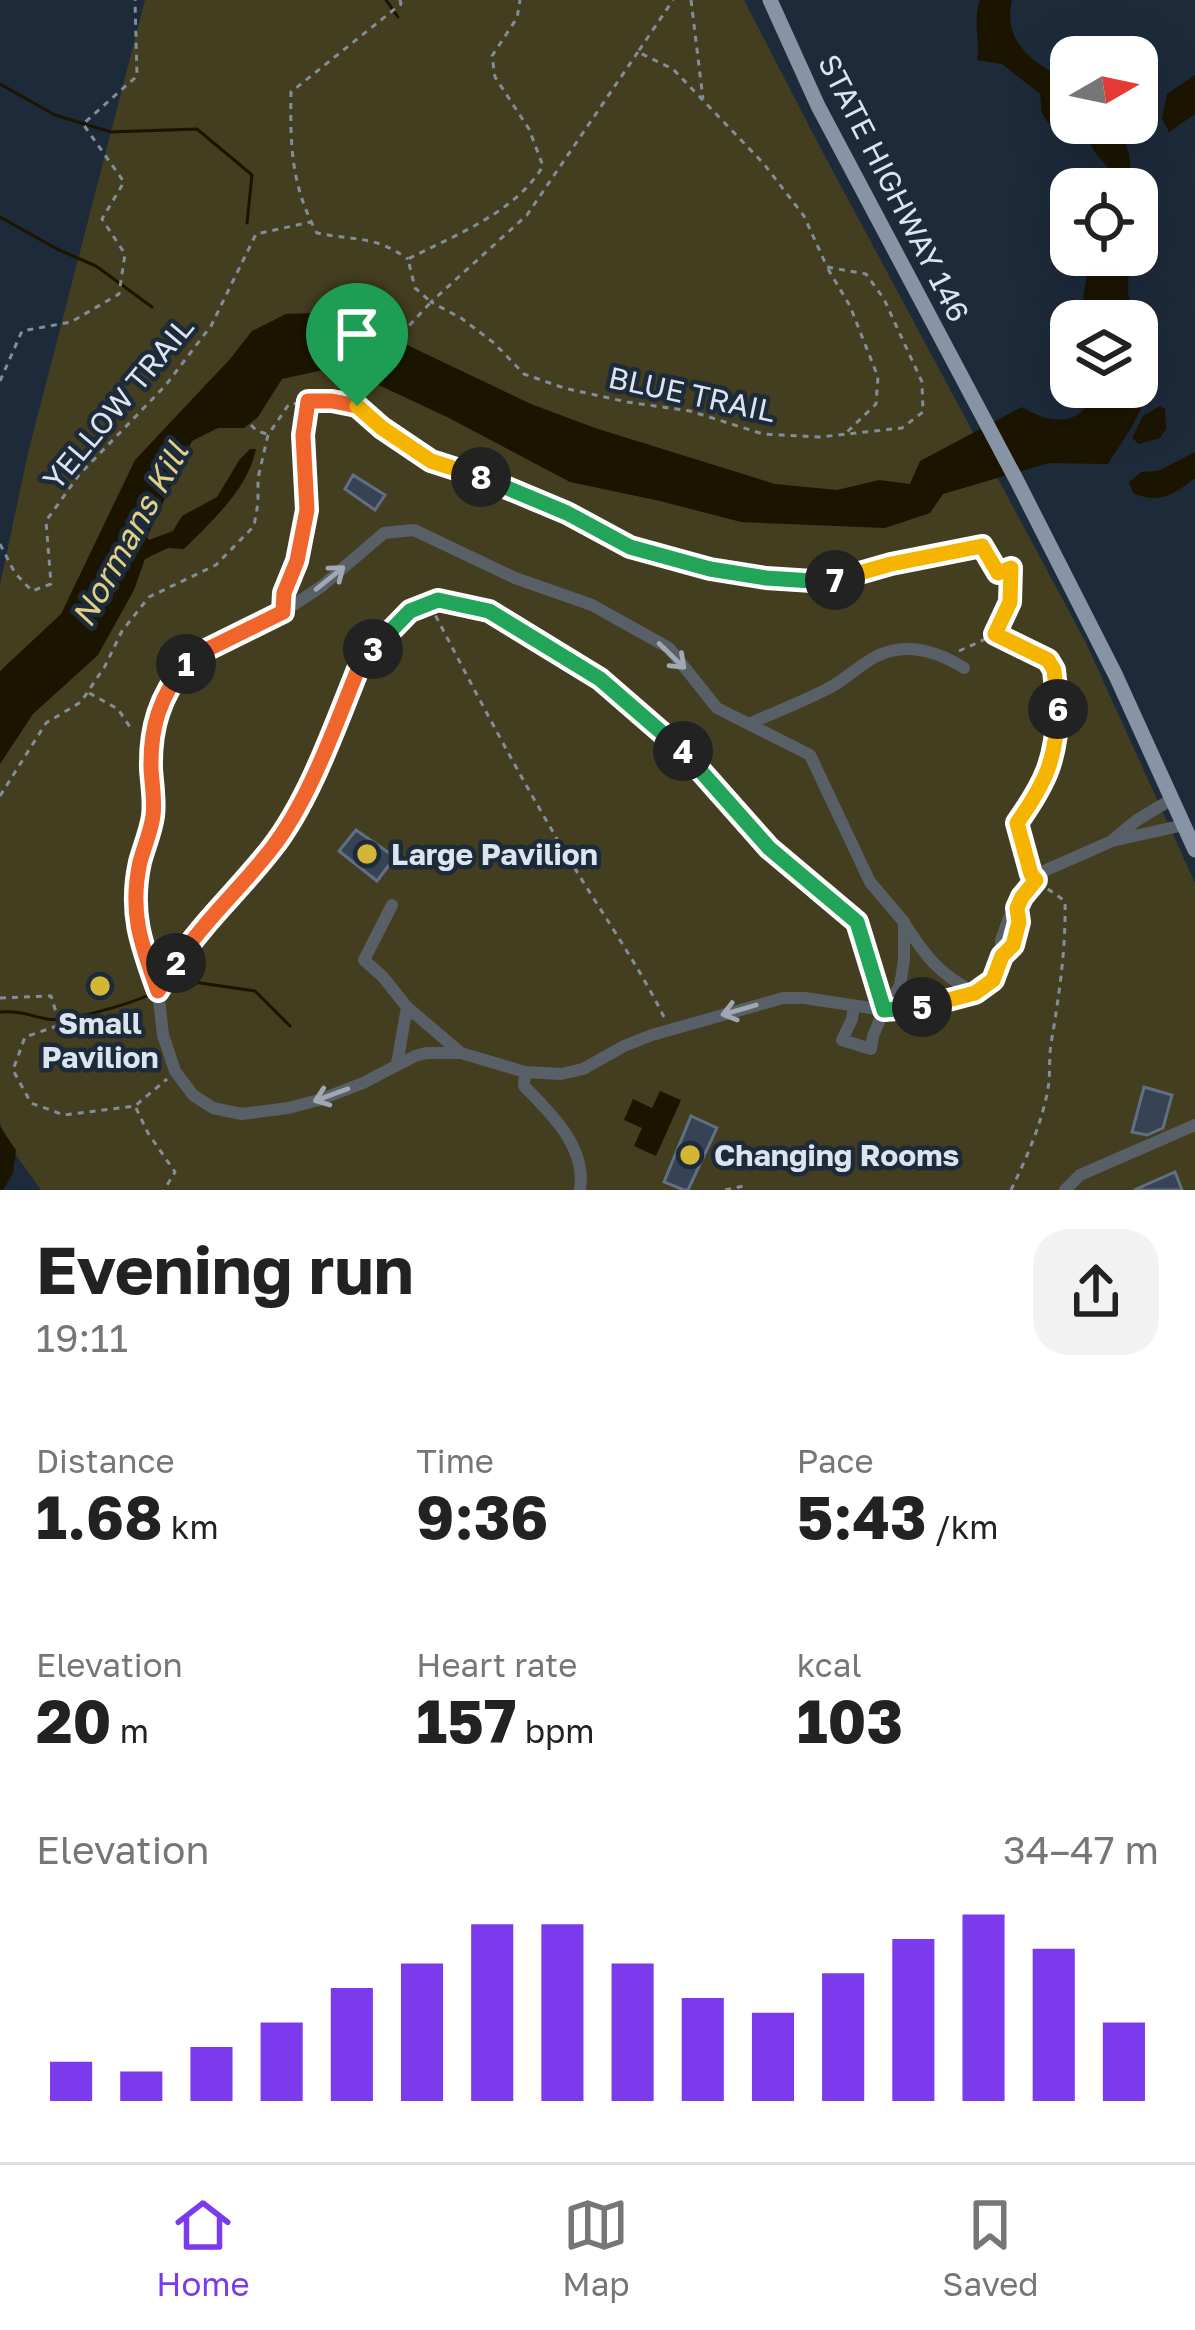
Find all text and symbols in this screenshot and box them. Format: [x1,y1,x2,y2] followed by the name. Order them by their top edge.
[1050,36,1158,144] north arrow
[1050,36,1158,408] map controls
[811,48,977,328] street label: STATE HIGHWAY 146
[1050,168,1158,276] button: locate
[306,283,408,406] pin
[1050,300,1158,408] button: layers
[324,301,390,367] icon: arrive
[35,309,201,497] street label: YELLOW TRAIL
[605,359,779,429] street label: BLUE TRAIL
[62,434,196,633] water label: Normans Kill
[451,447,511,507] pin: 8
[470,457,492,496] text: 8
[805,550,865,610] pin: 7
[826,560,844,599] text: 7
[313,565,345,592] one-way arrow
[343,619,403,679] pin: 3
[363,629,383,668] text: 3
[156,634,216,694] pin: 1
[657,641,686,669] one-way arrow
[178,644,195,683] text: 1
[1028,679,1088,739] pin: 6
[1048,689,1068,728] text: 6
[653,721,713,781] pin: 4
[673,731,693,770] text: 4
[391,836,598,872] place label: Large Pavilion
[354,841,380,867] marker: Large Pavilion
[146,933,206,993] pin: 2
[166,943,186,982] text: 2
[87,973,113,999] marker: Small Pavilion
[892,977,952,1037] pin: 5
[912,987,932,1026] text: 5
[721,1001,759,1023] one-way arrow
[41,1005,159,1075] place label: Small Pavilion
[314,1086,351,1107] one-way arrow
[714,1137,959,1173] place label: Changing Rooms
[677,1142,703,1168] marker: Changing Rooms
[36,1229,414,1309] text: Evening run
[1033,1229,1159,1355] button: share
[36,1314,128,1361] text: 19:11
[36,1441,175,1480] text: Distance
[416,1441,494,1480] text: Time
[797,1441,874,1480] text: Pace
[36,1480,163,1552] text: 1.68
[416,1480,548,1552] text: 9:36
[797,1480,927,1552] text: 5:43
[163,1507,219,1546] text: km
[927,1507,999,1546] text: /km
[36,1645,183,1684] text: Elevation
[416,1645,577,1684] text: Heart rate
[797,1645,862,1684] text: kcal
[36,1684,112,1756] text: 20
[416,1684,517,1756] text: 157
[797,1684,903,1756] text: 103
[112,1711,149,1750] text: m
[517,1711,595,1750] text: bpm
[36,1826,209,1873] text: Elevation
[1003,1826,1159,1873] text: 34–47 m
[156,2192,250,2303] tab: Home
[562,2192,630,2303] tab: Map
[942,2192,1039,2303] tab: Saved

